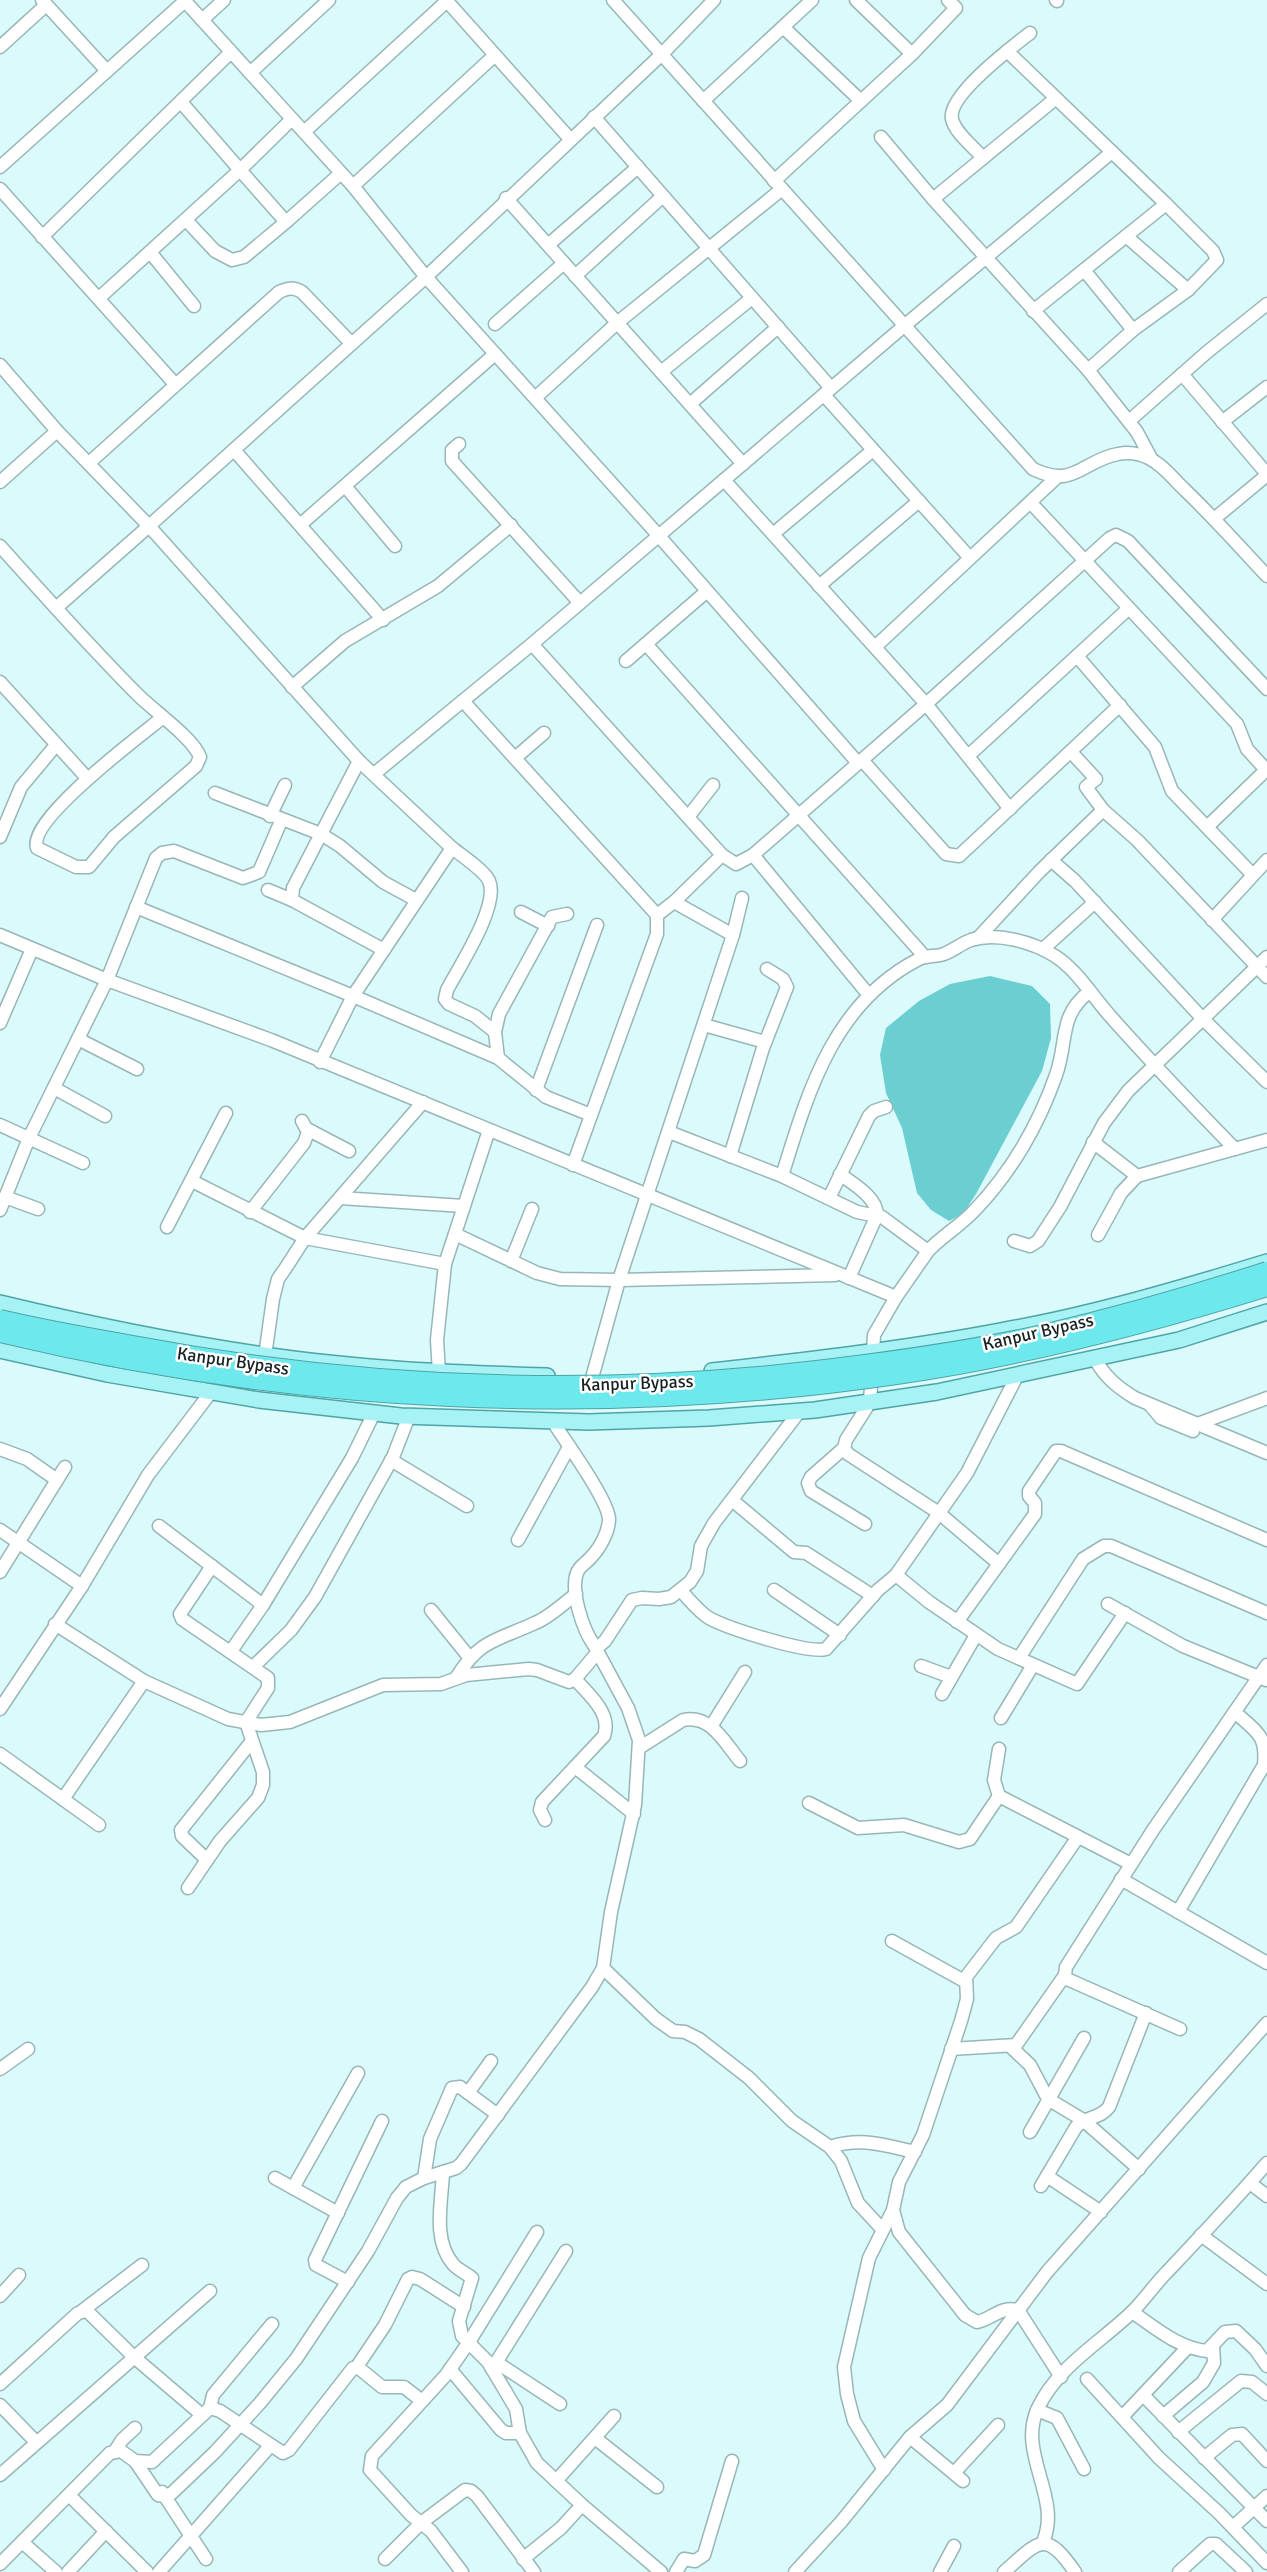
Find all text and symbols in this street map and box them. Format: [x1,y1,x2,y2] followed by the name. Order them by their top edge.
[980,1309,1096,1355] street label: Kanpur Bypass
[175,1342,291,1380] street label: Kanpur Bypass
[580,1370,694,1396] street label: Kanpur Bypass

